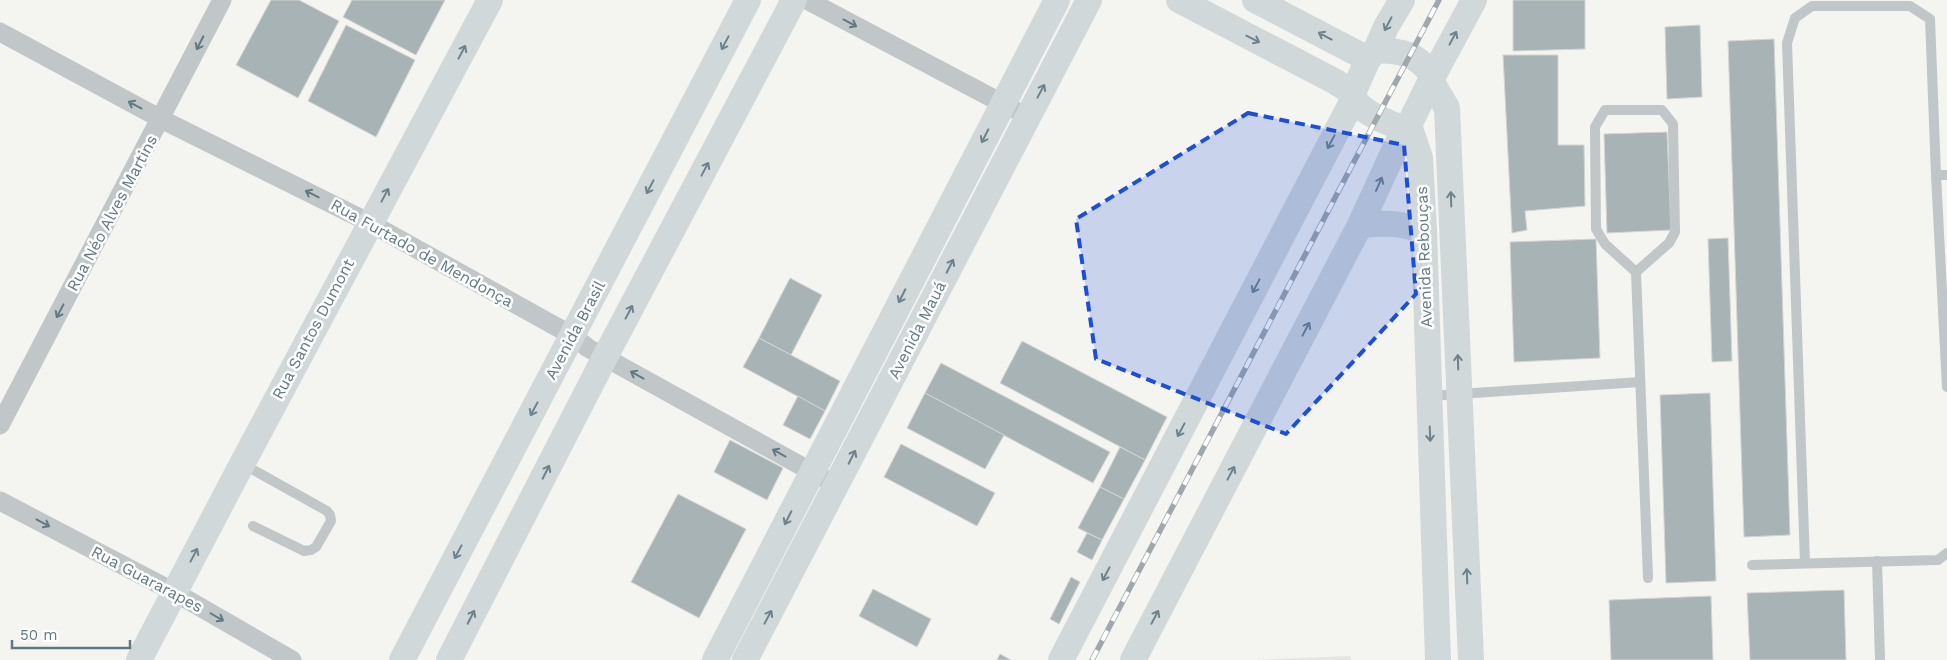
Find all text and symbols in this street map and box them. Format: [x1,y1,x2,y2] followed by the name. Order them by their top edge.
[1383,17,1393,32] one-way arrow
[842,18,857,28] one-way arrow
[1317,31,1332,41] one-way arrow
[1449,31,1459,45] one-way arrow
[1246,34,1261,44] one-way arrow
[720,35,729,50] one-way arrow
[195,36,205,51] one-way arrow
[458,45,467,60] one-way arrow
[1037,84,1046,99] one-way arrow
[129,99,143,109] one-way arrow
[980,128,989,143] one-way arrow
[63,132,161,294] street label: Rua Néo Alves Martins
[1326,134,1336,149] one-way arrow
[701,162,710,177] one-way arrow
[1375,177,1384,192] one-way arrow
[645,179,654,194] one-way arrow
[1412,186,1436,328] street label: Avenida Rebouças
[380,187,390,202] one-way arrow
[304,189,319,199] one-way arrow
[1446,191,1456,208] one-way arrow
[328,195,516,311] street label: Rua Furtado de Mendonça
[268,255,358,402] street label: Rua Santos Dumont
[945,259,955,274] one-way arrow
[541,277,609,383] street label: Avenida Brasil
[884,278,950,382] street label: Avenida Mauá
[1251,278,1260,293] one-way arrow
[897,288,906,303] one-way arrow
[55,304,65,319] one-way arrow
[624,306,634,320] one-way arrow
[1302,322,1311,337] one-way arrow
[1453,354,1463,370] one-way arrow
[630,369,645,379] one-way arrow
[529,401,539,416] one-way arrow
[1176,422,1185,437] one-way arrow
[1425,426,1435,442] one-way arrow
[772,448,787,458] one-way arrow
[847,450,857,465] one-way arrow
[542,465,551,480] one-way arrow
[1227,466,1236,481] one-way arrow
[783,510,792,525] one-way arrow
[35,519,50,528] one-way arrow
[88,542,206,616] street label: Rua Guararapes
[453,545,463,560] one-way arrow
[189,547,199,562] one-way arrow
[1101,566,1110,581] one-way arrow
[1462,569,1472,585] one-way arrow
[466,609,476,624] one-way arrow
[764,610,773,625] one-way arrow
[1151,610,1160,625] one-way arrow
[210,612,224,622] one-way arrow
[12,618,130,650] scale bar
[20,626,57,644] text: 50 m

